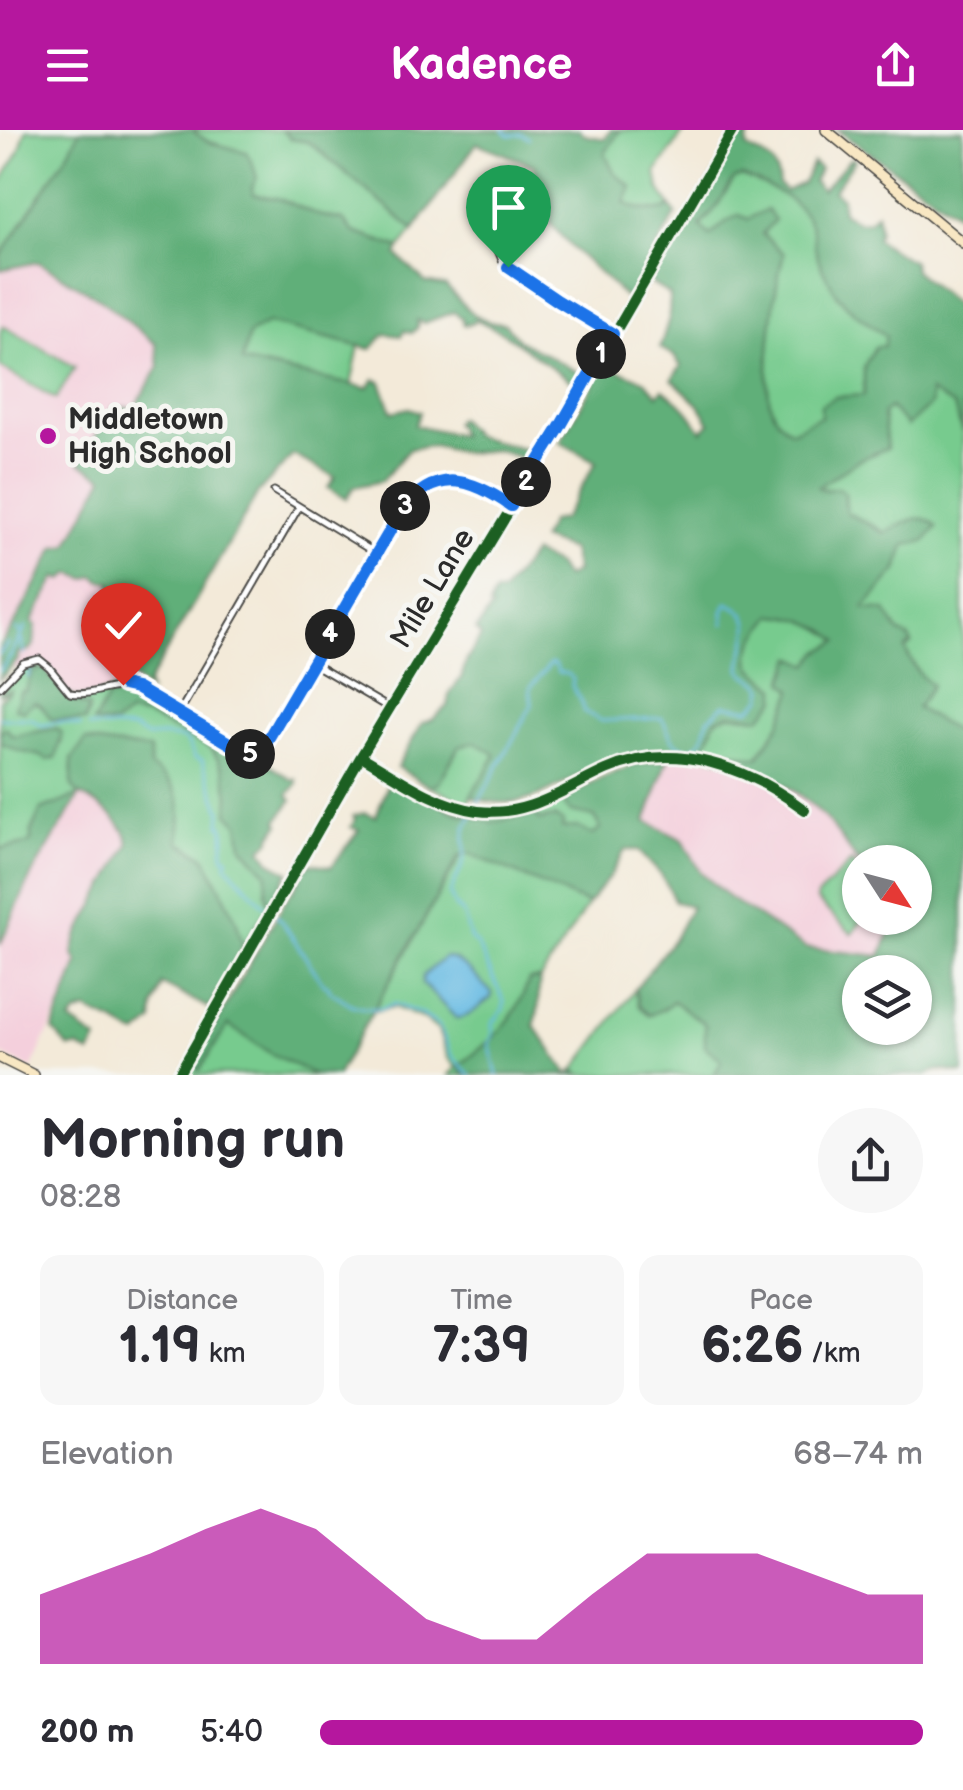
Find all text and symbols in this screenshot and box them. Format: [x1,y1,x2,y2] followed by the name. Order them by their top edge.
[40,38,95,93] icon: menu
[390,38,573,93] text: Kadence
[868,38,923,93] icon: share
[466,165,551,268] pin
[481,180,536,235] icon: arrive
[576,329,626,379] pin: 1
[595,337,607,370] text: 1
[68,402,232,472] place label: Middletown High School
[37,425,59,447] marker: Middletown High School
[501,457,551,507] pin: 2
[518,465,534,498] text: 2
[380,481,430,531] pin: 3
[397,489,413,522] text: 3
[383,522,483,655] street label: Mile Lane
[81,583,166,686] pin
[96,598,151,653] icon: check
[305,609,355,659] pin: 4
[322,617,338,650] text: 4
[225,729,275,779] pin: 5
[242,737,258,770] text: 5
[842,845,932,935] north arrow
[842,845,932,1045] map controls
[842,955,932,1045] button: layers
[40,1107,345,1174] text: Morning run
[818,1108,923,1213] button: share
[40,1178,121,1217] text: 08:28
[126,1284,238,1317] text: Distance
[450,1284,513,1317] text: Time
[749,1284,813,1317] text: Pace
[119,1317,201,1377] text: 1.19
[432,1317,531,1377] text: 7:39
[701,1317,804,1377] text: 6:26
[201,1337,246,1370] text: km
[804,1337,861,1370] text: /km
[40,1435,173,1474] text: Elevation
[793,1435,923,1474] text: 68–74 m
[40,1713,134,1752] text: 200 m
[200,1713,263,1752] text: 5:40

